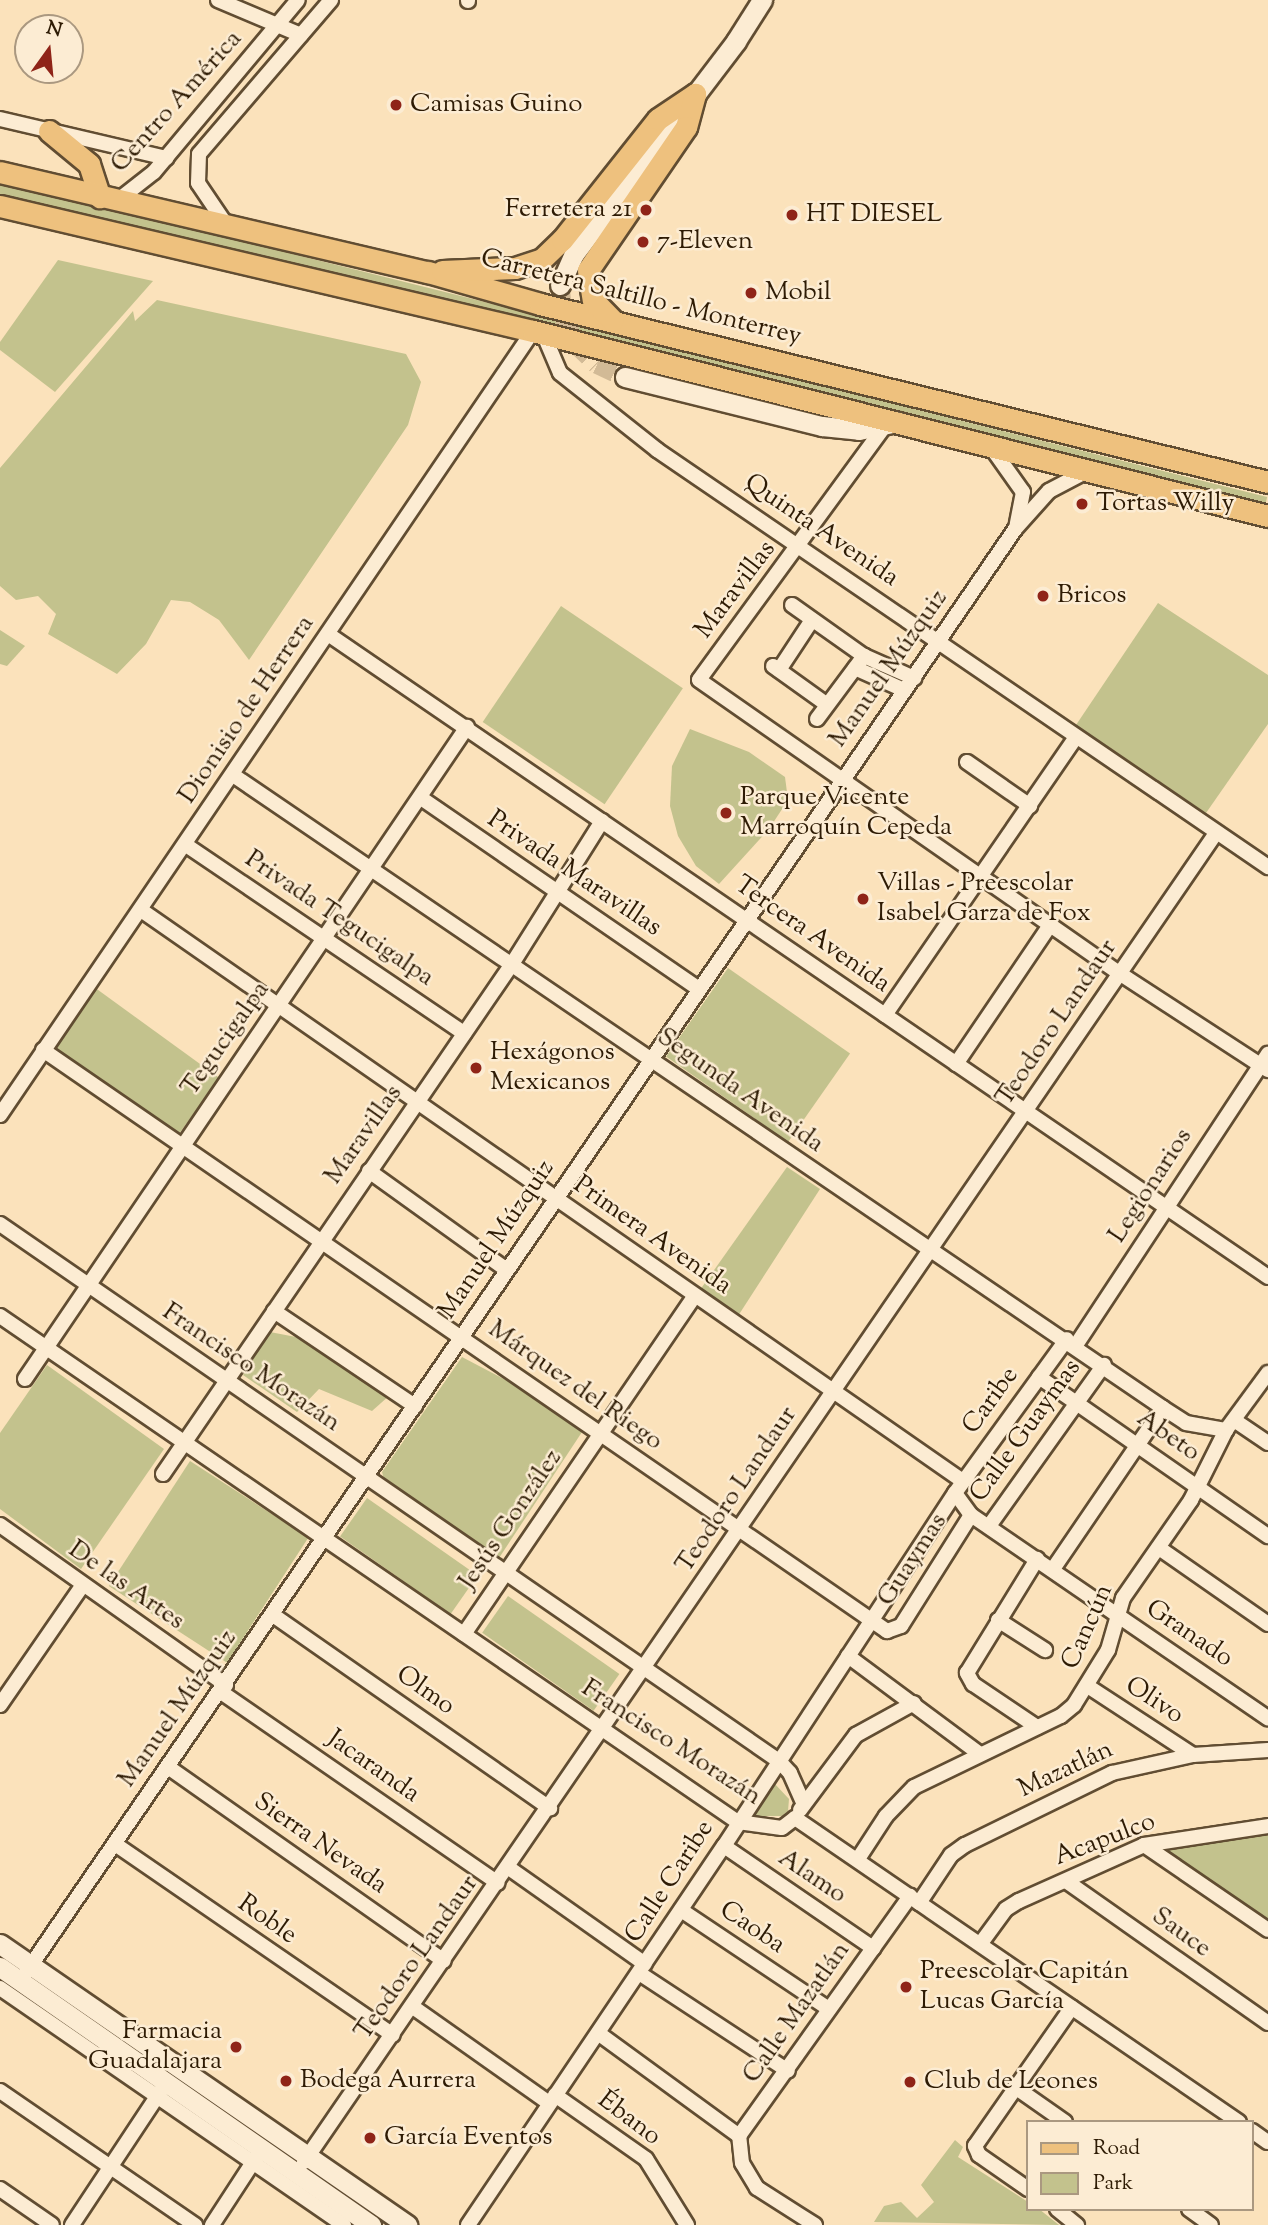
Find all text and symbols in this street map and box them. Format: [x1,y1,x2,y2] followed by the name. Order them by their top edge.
[14,14,84,84] north arrow
[43,15,65,45] text: N
[105,24,249,180] street label: Centro América
[410,89,582,121] place label: Camisas Guino
[388,97,404,113] marker: Camisas Guino
[505,194,632,226] place label: Ferretera 21
[806,199,942,231] place label: HT DIESEL
[638,202,654,218] marker: Ferretera 21
[784,207,800,223] marker: HT DIESEL
[657,226,753,258] place label: 7-Eleven
[635,234,651,250] marker: 7-Eleven
[478,243,804,353] street label: Carretera Saltillo - Monterrey
[765,277,831,309] place label: Mobil
[743,285,759,301] marker: Mobil
[738,468,904,594] street label: Quinta Avenida
[1096,488,1235,520] place label: Tortas Willy
[1074,496,1090,512] marker: Tortas Willy
[689,535,783,645] street label: Maravillas
[1057,580,1127,612] place label: Bricos
[823,584,955,754] street label: Manuel Múzquiz
[1035,588,1051,604] marker: Bricos
[173,610,321,810] street label: Dionisio de Herrera
[740,782,952,844] place label: Parque Vicente Marroquín Cepeda
[481,804,667,944] street label: Privada Maravillas
[718,805,734,821] marker: Parque Vicente Marroquín Cepeda
[238,844,440,994] street label: Privada Tegucigalpa
[877,868,1091,930] place label: Villas - Preescolar Isabel Garza de Fox
[728,870,896,1000] street label: Tercera Avenida
[855,891,871,907] marker: Villas - Preescolar Isabel Garza de Fox
[990,934,1124,1112] street label: Teodoro Landaur
[175,976,277,1102] street label: Tegucigalpa
[651,1022,829,1160] street label: Segunda Avenida
[490,1037,615,1098] place label: Hexágonos Mexicanos
[468,1060,484,1076] marker: Hexágonos Mexicanos
[318,1079,410,1191] street label: Maravillas
[1102,1123,1200,1249] street label: Legionarios
[432,1154,562,1326] street label: Manuel Múzquiz
[567,1170,737,1302] street label: Primera Avenida
[156,1297,346,1439] street label: Francisco Morazán
[482,1314,668,1458] street label: Márquez del Riego
[964,1353,1088,1509] street label: Calle Guaymas
[956,1361,1026,1441] street label: Caribe
[670,1401,804,1579] street label: Teodoro Landaur
[1130,1403,1206,1469] street label: Abeto
[453,1444,569,1596] street label: Jesús González
[871,1508,955,1612] street label: Guaymas
[62,1535,190,1637] street label: De las Artes
[1055,1580,1121,1674] street label: Cancún
[1139,1593,1239,1675] street label: Granado
[112,1624,244,1794] street label: Manuel Múzquiz
[389,1660,461,1722] street label: Olmo
[1119,1671,1189,1731] street label: Olivo
[575,1673,767,1813] street label: Francisco Morazán
[321,1724,425,1810] street label: Jacaranda
[1014,1735,1118,1805] street label: Mazatlán
[247,1787,393,1901] street label: Sierra Nevada
[1050,1806,1160,1874] street label: Acapulco
[619,1815,721,1949] street label: Calle Caribe
[772,1843,852,1911] street label: Alamo
[348,1869,486,2047] street label: Teodoro Landaur
[231,1889,303,1951] street label: Roble
[713,1895,791,1961] street label: Caoba
[1145,1901,1217,1965] street label: Sauce
[737,1936,857,2090] street label: Calle Mazatlán
[920,1956,1129,2018] place label: Preescolar Capitán Lucas García
[898,1979,914,1995] marker: Preescolar Capitán Lucas García
[88,2016,222,2078] place label: Farmacia Guadalajara
[228,2039,244,2055] marker: Farmacia Guadalajara
[300,2065,476,2097] place label: Bodega Aurrera
[924,2066,1098,2098] place label: Club de Leones
[278,2073,294,2089] marker: Bodega Aurrera
[902,2074,918,2090] marker: Club de Leones
[591,2085,667,2153] street label: Ébano
[1026,2120,1254,2211] legend
[384,2122,552,2154] place label: García Eventos
[362,2130,378,2146] marker: García Eventos
[1093,2134,1140,2164] text: Road
[1093,2169,1133,2199] text: Park

